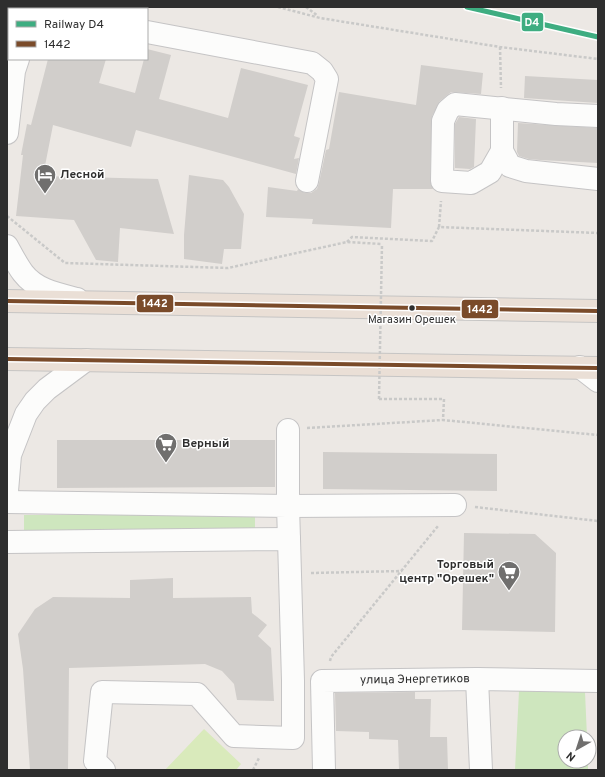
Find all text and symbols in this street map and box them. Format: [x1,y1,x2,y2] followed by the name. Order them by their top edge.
[8,8,148,60] legend
[521,12,544,32] line badge: D4
[525,16,539,30] text: D4
[44,17,104,33] text: Railway D4
[44,37,70,53] text: 1442
[32,162,58,195] hotel icon: Лесной
[60,167,104,183] place label: Лесной
[136,294,174,313] line badge: 1442
[142,297,168,311] text: 1442
[461,299,499,319] line badge: 1442
[407,303,417,313] marker: Магазин Орешек
[467,303,493,317] text: 1442
[368,313,456,327] place label: Магазин Орешек
[153,431,179,464] supermarket icon: Верный
[182,436,229,452] place label: Верный
[399,557,494,587] place label: Торговый центр "Орешек"
[496,559,522,592] supermarket icon: Торговый центр "Орешек"
[360,671,470,689] street label: улица Энергетиков
[557,729,597,769] north arrow
[564,748,579,764] text: N

